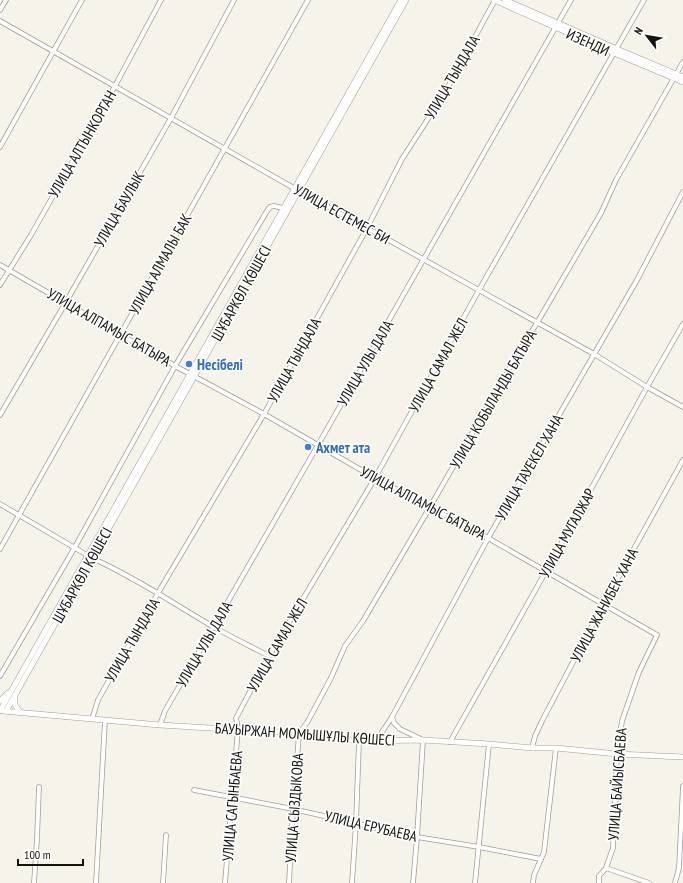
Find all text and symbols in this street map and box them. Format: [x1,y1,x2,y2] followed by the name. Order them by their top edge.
[627,16,667,56] north arrow
[563,24,613,60] street label: ИЗЕНДИ
[631,25,646,37] text: N
[420,31,484,122] street label: УЛИЦА ТЫНДАЛА
[44,87,120,201] street label: УЛИЦА АЛТЫНКОРГАН
[90,167,149,250] street label: УЛИЦА БАУЛЫК
[291,180,393,248] street label: УЛИЦА ЕСТЕМЕС БИ
[124,210,196,318] street label: УЛИЦА АЛМАЛЫ БАК
[207,242,275,344] street label: ШҰБАРКӨЛ КӨШЕСІ
[44,284,175,371] street label: УЛИЦА АЛПАМЫС БАТЫРА
[263,314,325,406] street label: УЛИЦА ТЫНДАЛА
[404,314,472,416] street label: УЛИЦА САМАЛ ЖЕЛ
[333,316,398,409] street label: УЛИЦА УЛЫ ДАЛА
[445,325,541,472] street label: УЛИЦА КОБЫЛАНДЫ БАТЫРА
[197,355,243,374] place label: Несібелі
[184,359,194,369] marker: Несібелі
[491,410,568,523] street label: УЛИЦА ТАУЕКЕЛ ХАНА
[315,438,370,457] place label: Ахмет ата
[303,442,313,452] marker: Ахмет ата
[357,462,490,545] street label: УЛИЦА АЛПАМЫС БАТЫРА
[535,485,599,581] street label: УЛИЦА МУГАЛЖАР
[48,524,116,626] street label: ШҰБАРКӨЛ КӨШЕСІ
[566,544,642,665] street label: УЛИЦА ЖАНИБЕК ХАНА
[100,594,164,685] street label: УЛИЦА ТЫНДАЛА
[243,595,311,695] street label: УЛИЦА САМАЛ ЖЕЛ
[172,597,237,690] street label: УЛИЦА УЛЫ ДАЛА
[214,718,396,750] street label: БАУЫРЖАН МОМЫШҰЛЫ КӨШЕСІ
[604,726,630,841] street label: УЛИЦА БАЙЫСБАЕВА
[218,749,246,862] street label: УЛИЦА САГЫНБАЕВА
[281,752,307,864] street label: УЛИЦА СЫЗДЫКОВА
[323,806,420,846] street label: УЛИЦА ЕРУБАЕВА
[18,841,83,867] scale bar
[24,847,51,862] text: 100 m

